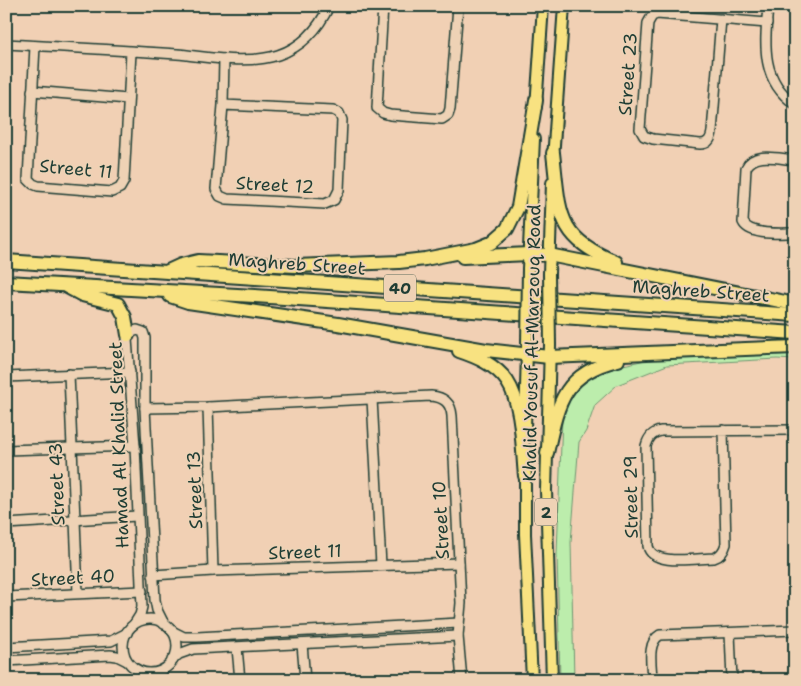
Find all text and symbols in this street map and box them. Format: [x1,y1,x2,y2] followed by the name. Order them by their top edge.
[613,32,643,116] street label: Street 23
[38,154,114,184] street label: Street 11
[235,171,315,199] street label: Street 12
[518,204,546,482] street label: Khalid Yousuf Al-Marzouq Road
[228,247,366,281] street label: Maghreb Street
[384,274,416,302] road number: 40
[632,274,770,308] street label: Maghreb Street
[103,341,135,549] street label: Hamad Al Khalid Street
[44,442,70,526] street label: Street 43
[182,450,208,530] street label: Street 13
[618,455,644,539] street label: Street 29
[427,480,455,560] street label: Street 10
[535,498,557,526] road number: 2
[268,539,342,565] street label: Street 11
[30,564,116,592] street label: Street 40

